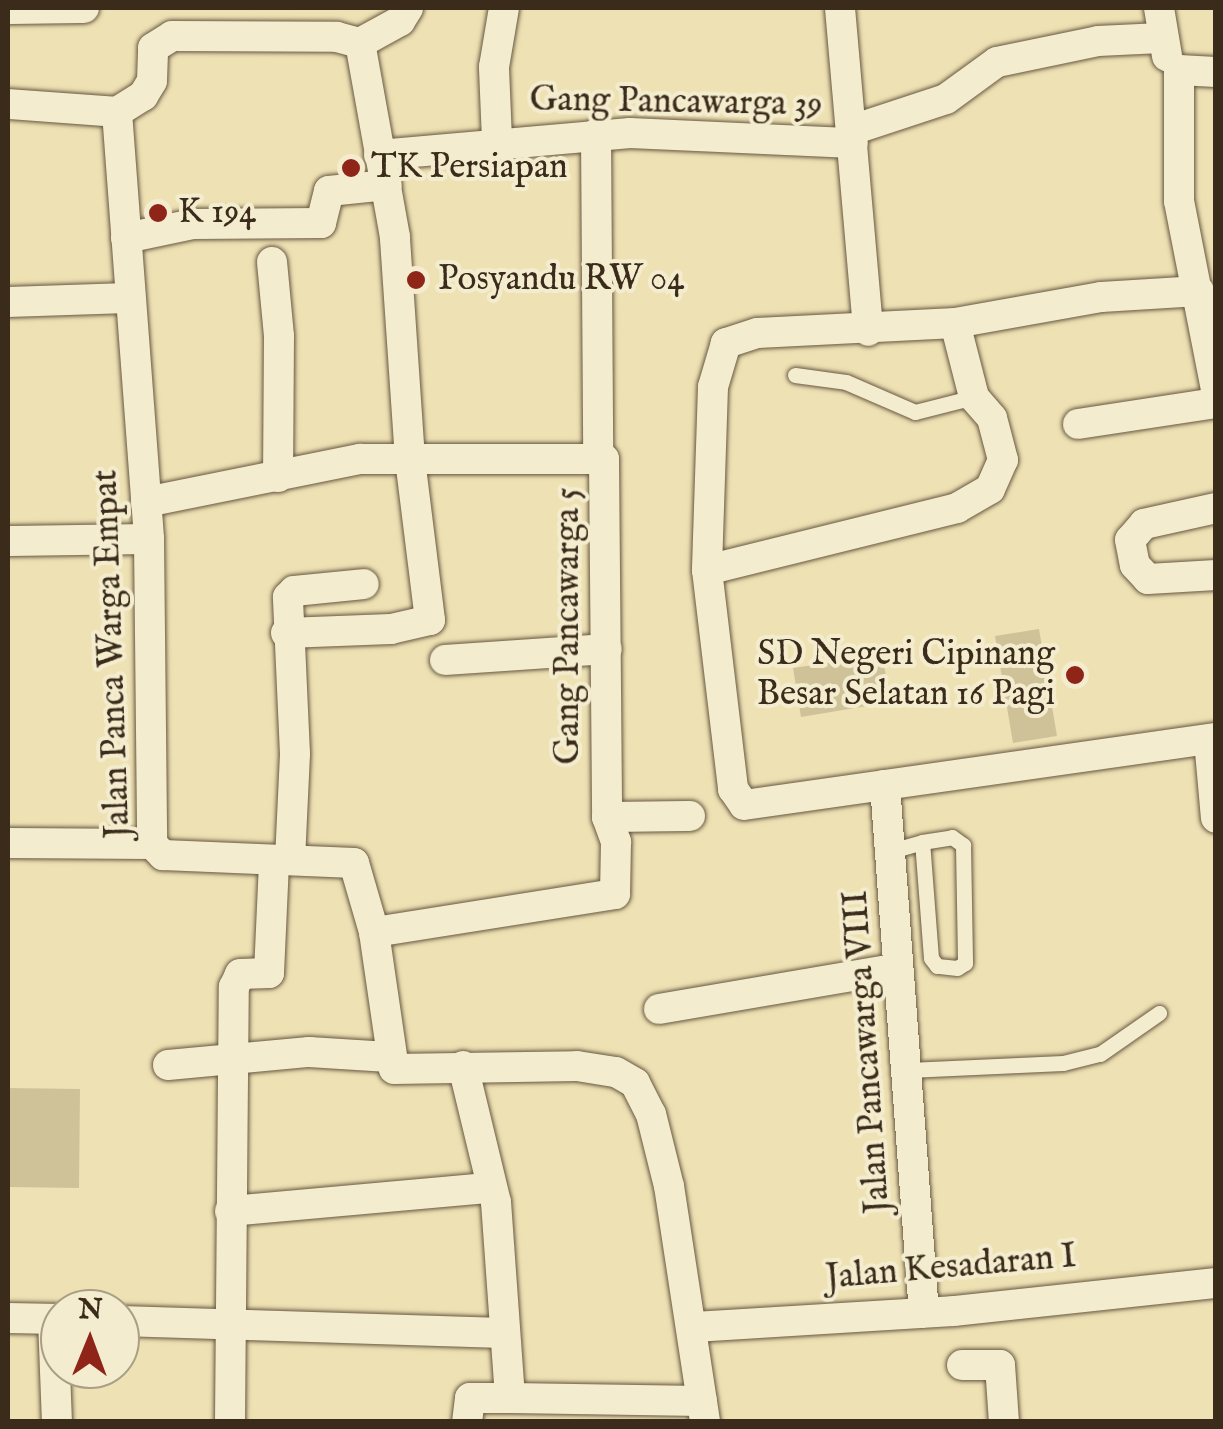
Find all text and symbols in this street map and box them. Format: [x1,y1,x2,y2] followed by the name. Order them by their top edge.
[529,79,823,127] street label: Gang Pancawarga 39
[371,147,568,189] place label: TK Persiapan
[340,157,362,179] marker: TK Persiapan
[178,192,256,234] place label: K 194
[147,202,169,224] marker: K 194
[438,259,684,301] place label: Posyandu RW 04
[403,267,429,293] marker: Posyandu RW 04
[86,469,140,839] street label: Jalan Panca Warga Empat
[548,487,590,765] street label: Gang Pancawarga 5
[757,634,1055,716] place label: SD Negeri Cipinang Besar Selatan 16 Pagi
[1064,664,1086,686] marker: SD Negeri Cipinang Besar Selatan 16 Pagi
[836,889,900,1215] street label: Jalan Pancawarga VIII
[824,1236,1078,1300] street label: Jalan Kesadaran I
[40,1289,140,1389] north arrow
[78,1293,103,1328] text: N

